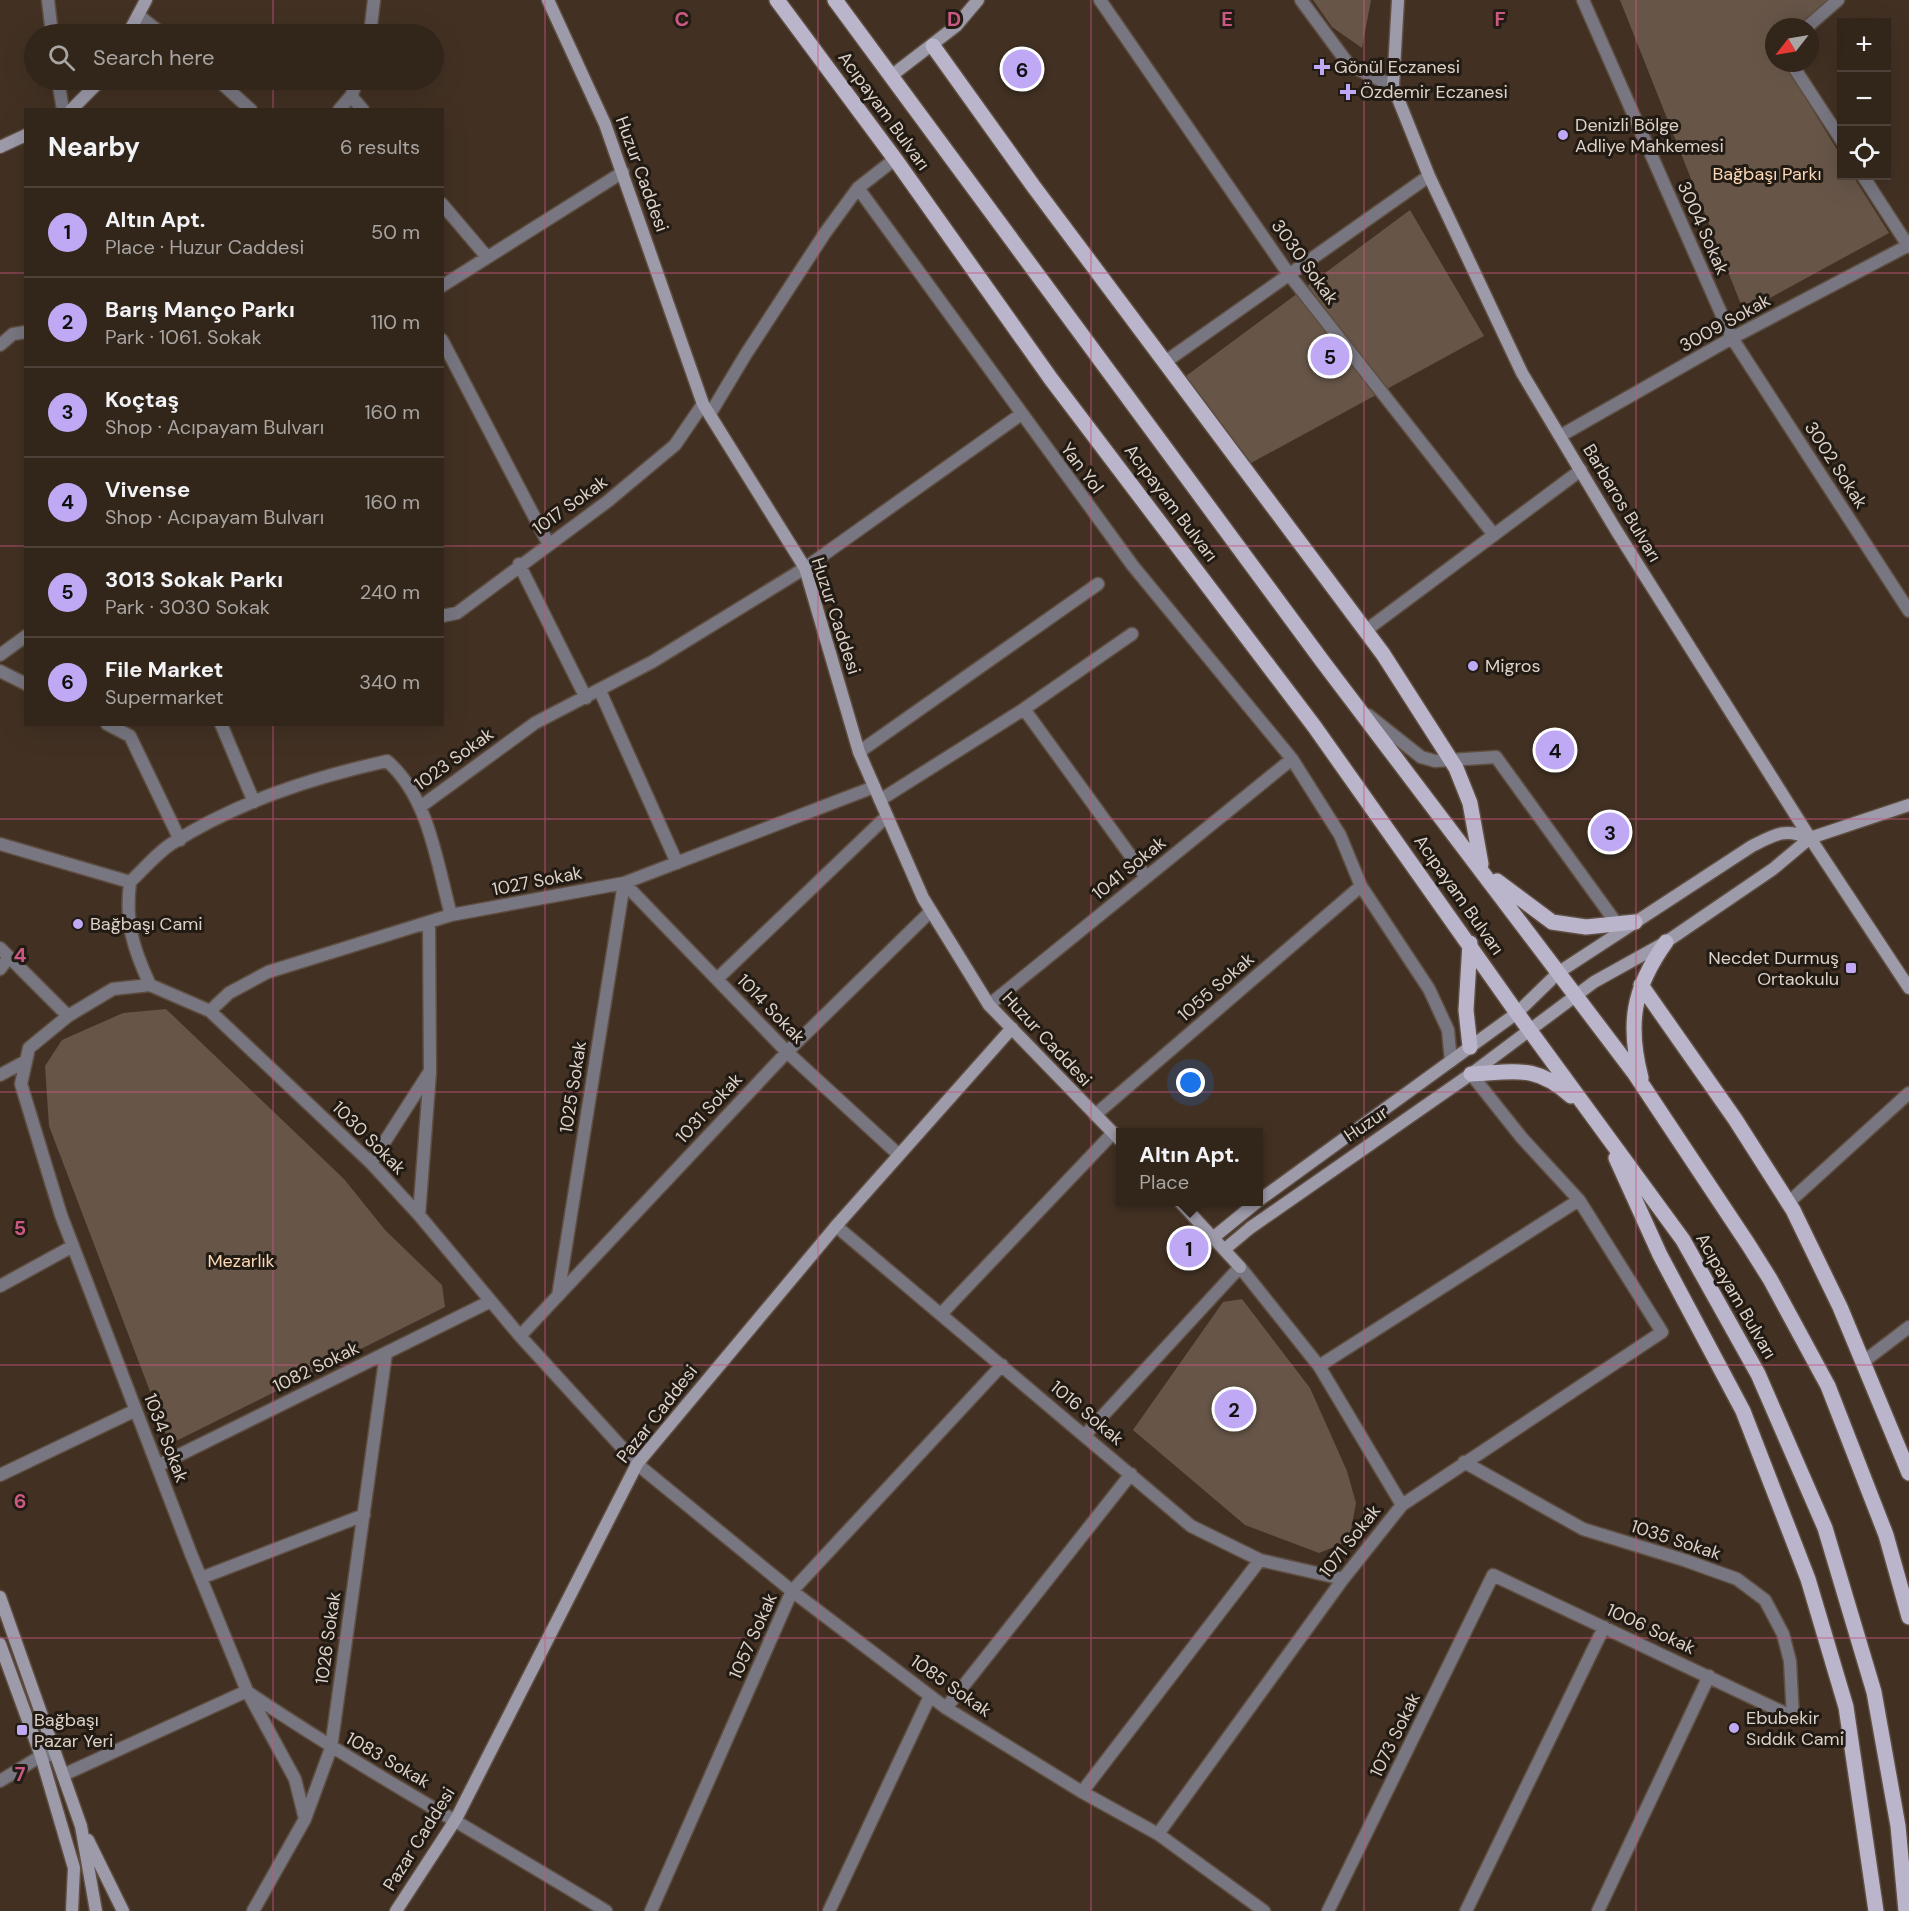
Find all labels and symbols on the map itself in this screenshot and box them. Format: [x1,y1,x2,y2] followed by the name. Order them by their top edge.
[675,6,689,32] text: C
[947,6,961,32] text: D
[1221,6,1233,32] text: E
[1494,6,1506,32] text: F
[1765,18,1819,72] north arrow
[1002,46,1042,92] pin: 6
[833,47,935,175] street label: Acıpayam Bulvarı
[1334,55,1460,79] place label: Gönül Eczanesi
[1315,60,1329,74] marker: Gönül Eczanesi
[1360,80,1508,104] place label: Özdemir Eczanesi
[1341,85,1355,99] marker: Özdemir Eczanesi
[610,113,674,235] street label: Huzur Caddesi
[1575,113,1724,158] place label: Denizli Bölge Adliye Mahkemesi
[1556,128,1570,142] marker: Denizli Bölge Adliye Mahkemesi
[1712,162,1822,186] park label: Bağbaşı Parkı
[1672,177,1734,279] street label: 3004 Sokak
[1266,215,1344,309] street label: 3030 Sokak
[1675,288,1775,358] street label: 3009 Sokak
[1310,334,1350,378] pin: 5
[1799,417,1873,513] street label: 3002 Sokak
[1055,438,1109,498] street label: Yan Yol
[1119,439,1223,567] street label: Acıpayam Bulvarı
[1577,439,1667,567] street label: Barbaros Bulvarı
[528,470,612,540] street label: 1017 Sokak
[806,555,866,677] street label: Huzur Caddesi
[1485,654,1541,678] place label: Migros
[1466,659,1480,673] marker: Migros
[410,722,498,796] street label: 1023 Sokak
[1536,728,1574,772] pin: 4
[1590,810,1630,854] pin: 3
[1409,830,1509,960] street label: Acıpayam Bulvarı
[1087,831,1171,905] street label: 1041 Sokak
[490,861,584,901] street label: 1027 Sokak
[90,912,203,936] place label: Bağbaşı Cami
[71,917,85,931] marker: Bağbaşı Cami
[14,942,27,968] text: 4
[1708,946,1839,991] place label: Necdet Durmuş Ortaokulu
[1173,947,1259,1027] street label: 1055 Sokak
[1844,961,1858,975] marker: Necdet Durmuş Ortaokulu
[732,969,810,1049] street label: 1014 Sokak
[997,986,1097,1092] street label: Huzur Caddesi
[554,1039,592,1135] street label: 1025 Sokak
[670,1068,748,1148] street label: 1031 Sokak
[1176,1068,1205,1097] your location
[327,1096,411,1180] street label: 1030 Sokak
[1339,1101,1393,1147] street label: Huzur
[14,1215,26,1241] text: 5
[1170,1226,1208,1270] pin: 1
[1690,1229,1782,1363] street label: Acıpayam Bulvarı
[207,1249,275,1273] park label: Mezarlık
[269,1336,363,1398] street label: 1082 Sokak
[611,1360,703,1468] street label: Pazar Caddesi
[1045,1375,1129,1451] street label: 1016 Sokak
[1214,1386,1254,1432] pin: 2
[138,1390,194,1486] street label: 1034 Sokak
[14,1488,26,1514] text: 6
[1314,1499,1386,1583] street label: 1071 Sokak
[1628,1514,1724,1566] street label: 1035 Sokak
[723,1589,783,1683] street label: 1057 Sokak
[310,1590,346,1686] street label: 1026 Sokak
[1603,1598,1699,1660] street label: 1006 Sokak
[906,1649,996,1723] street label: 1085 Sokak
[1364,1689,1426,1781] street label: 1073 Sokak
[1746,1706,1844,1751] place label: Ebubekir Sıddık Cami
[34,1708,113,1753] place label: Bağbaşı Pazar Yeri
[1727,1721,1741,1735] marker: Ebubekir Sıddık Cami
[15,1723,29,1737] marker: Bağbaşı Pazar Yeri
[342,1726,434,1794] street label: 1083 Sokak
[15,1761,26,1787] text: 7
[378,1783,460,1895] street label: Pazar Caddesi

